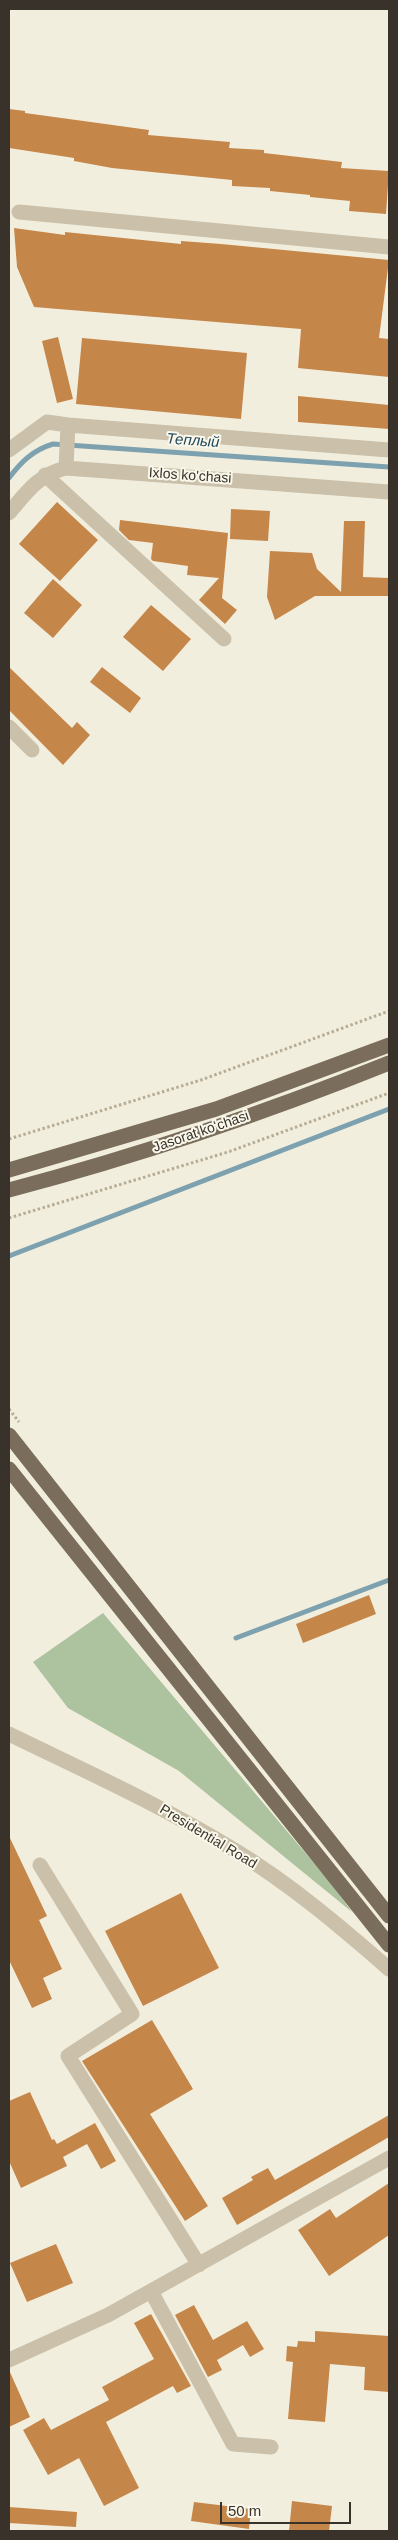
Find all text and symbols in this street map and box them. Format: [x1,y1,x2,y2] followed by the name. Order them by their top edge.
[166,430,220,452] water label: Теплый
[148,465,232,487] street label: Ixlos ko'chasi
[151,1108,251,1156] street label: Jasorat koʻchasi
[156,1801,260,1873] street label: Presidential Road
[223,2492,354,2524] scale bar
[228,2502,261,2519] text: 50 m

